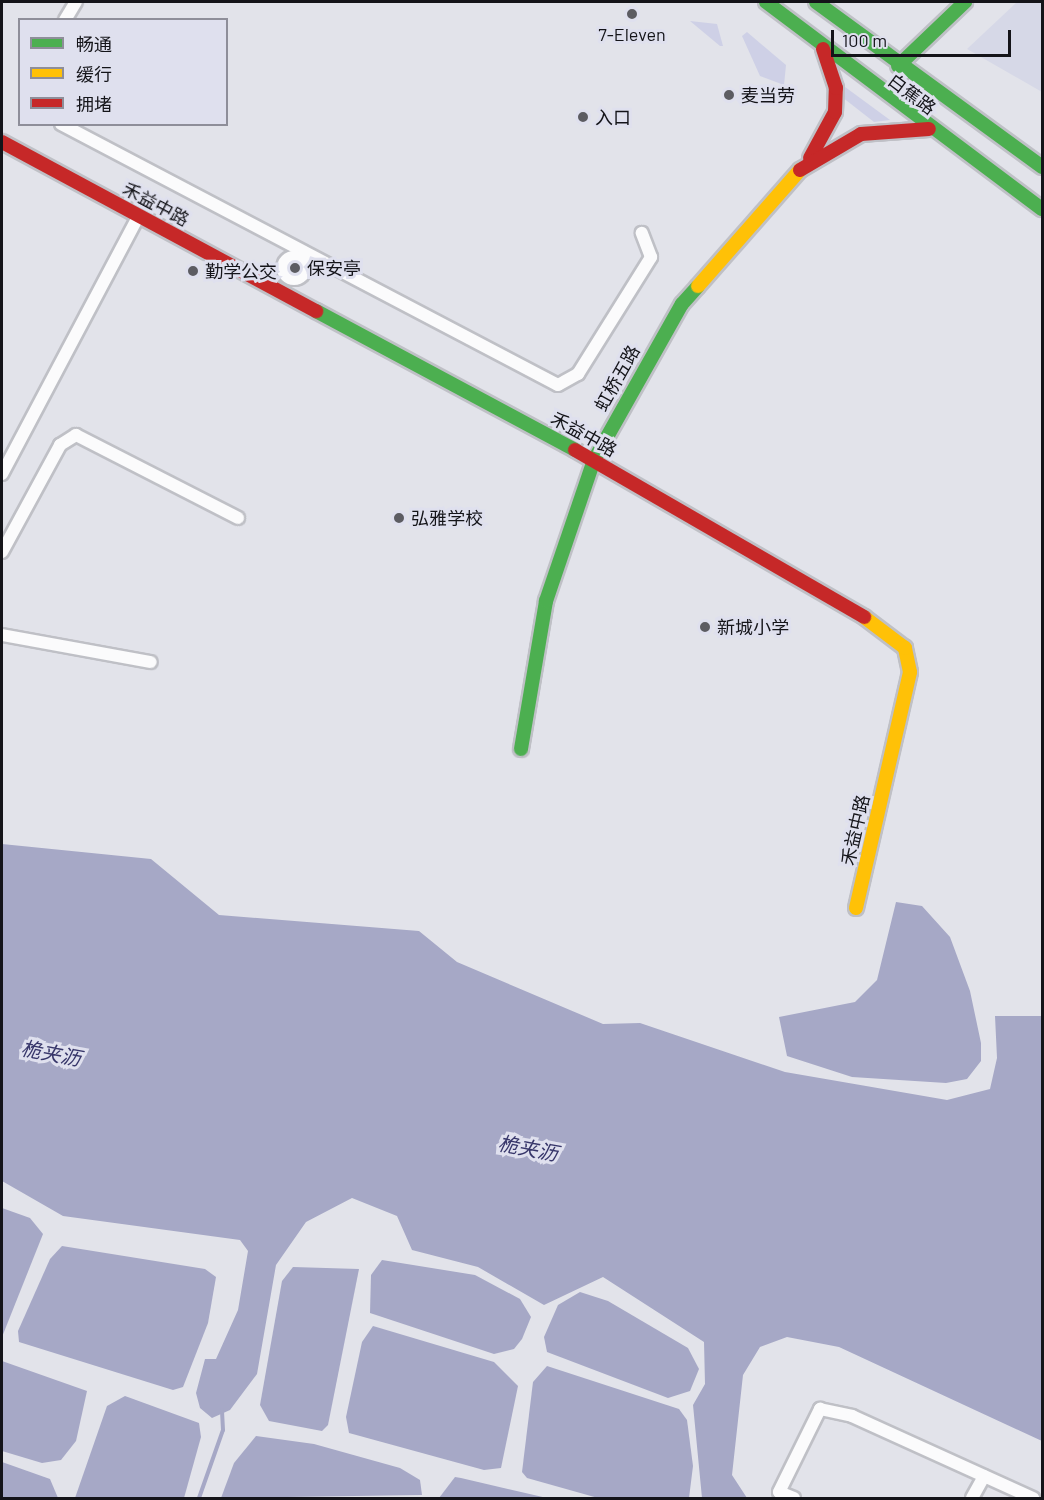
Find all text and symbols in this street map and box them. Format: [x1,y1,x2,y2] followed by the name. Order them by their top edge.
[625,7,639,21] marker: 7-Eleven
[18,18,228,126] legend
[834,18,1014,56] scale bar
[598,23,666,45] place label: 7-Eleven
[842,29,887,51] text: 100 m
[76,33,112,55] text: 畅通
[76,63,112,85] text: 缓行
[884,69,940,119] street label: 白蕉路
[741,84,795,106] place label: 麦当劳
[722,88,736,102] marker: 麦当劳
[76,93,112,115] text: 拥堵
[595,106,631,128] place label: 入口
[576,110,590,124] marker: 入口
[119,178,193,230] street label: 禾益中路
[307,257,361,279] place label: 保安亭
[205,260,277,282] place label: 勤学公交
[288,261,302,275] marker: 保安亭
[186,264,200,278] marker: 勤学公交
[590,341,644,415] street label: 虹桥五路
[547,407,621,461] street label: 禾益中路
[411,507,483,529] place label: 弘雅学校
[392,511,406,525] marker: 弘雅学校
[717,616,789,638] place label: 新城小学
[698,620,712,634] marker: 新城小学
[836,792,874,868] street label: 禾益中路
[19,1035,83,1071] water label: 桅夹沥
[496,1130,560,1166] water label: 桅夹沥

